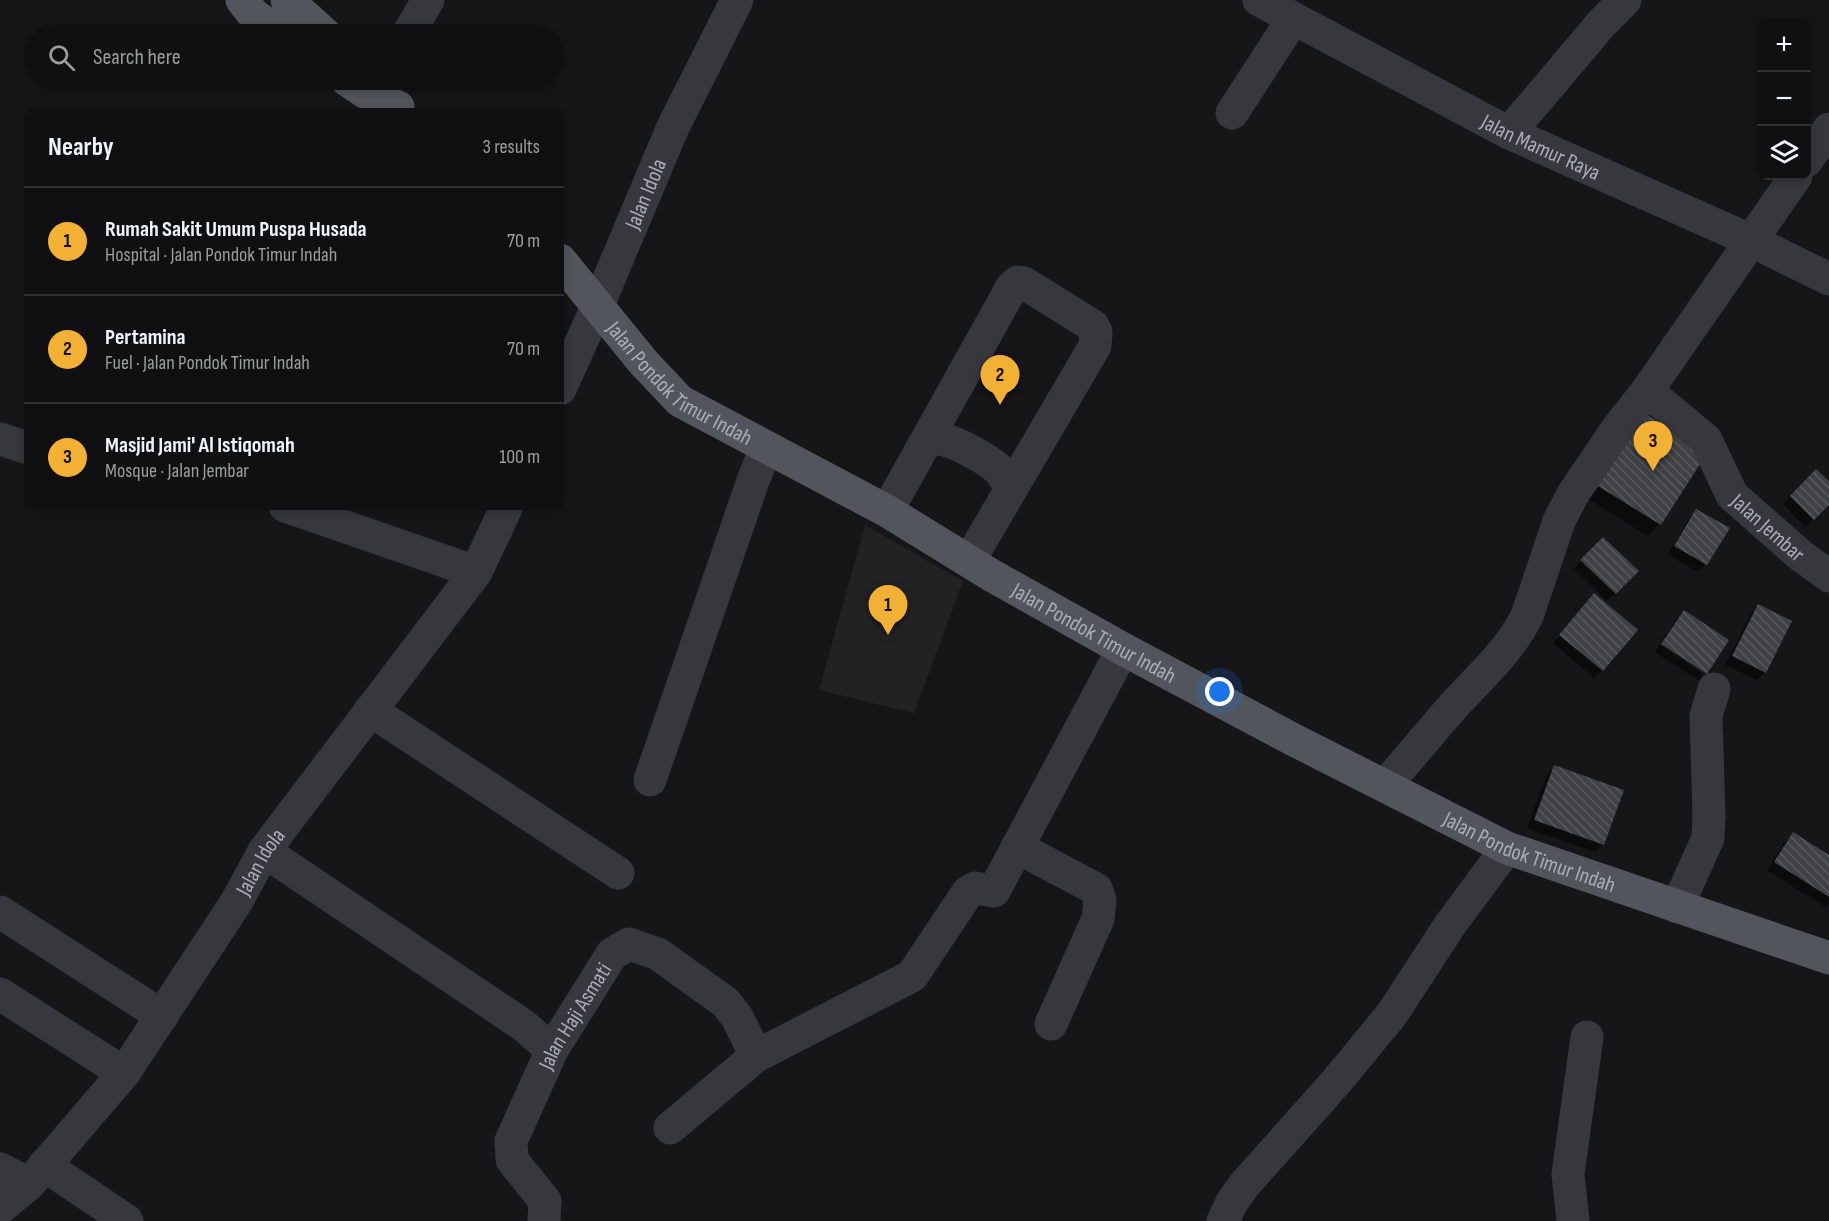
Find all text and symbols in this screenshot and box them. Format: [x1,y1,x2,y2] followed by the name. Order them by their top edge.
[1757,18,1811,180] map controls
[1757,18,1811,72] button: +
[24,24,564,90] search box
[45,41,78,74] icon: search
[93,44,180,71] text: Search here
[1757,72,1811,126] button: −
[1475,108,1604,187] street label: Jalan Mamur Raya
[1757,126,1811,180] button: layers
[48,132,114,163] text: Nearby
[483,135,540,159] text: 3 results
[619,155,673,234] street label: Jalan Idola
[105,216,367,243] text: Rumah Sakit Umum Puspa Husada
[64,229,71,253] text: 1
[507,229,540,253] text: 70 m
[105,243,337,267] text: Hospital · Jalan Pondok Timur Indah
[600,315,757,452] street label: Jalan Pondok Timur Indah
[105,324,186,351] text: Pertamina
[63,337,72,361] text: 2
[507,337,540,361] text: 70 m
[105,351,310,375] text: Fuel · Jalan Pondok Timur Indah
[980,356,1020,405] pin: 2
[1634,422,1672,471] pin: 3
[105,432,295,459] text: Masjid Jami' Al Istiqomah
[63,445,72,469] text: 3
[499,445,540,469] text: 100 m
[105,459,249,483] text: Mosque · Jalan Jembar
[1724,488,1810,568] street label: Jalan Jembar
[1006,577,1181,690] street label: Jalan Pondok Timur Indah
[868,586,908,635] pin: 1
[1205,677,1234,706] your location
[1437,805,1619,899] street label: Jalan Pondok Timur Indah
[230,823,291,902] street label: Jalan Idola
[533,958,618,1075] street label: Jalan Haji Asmati

